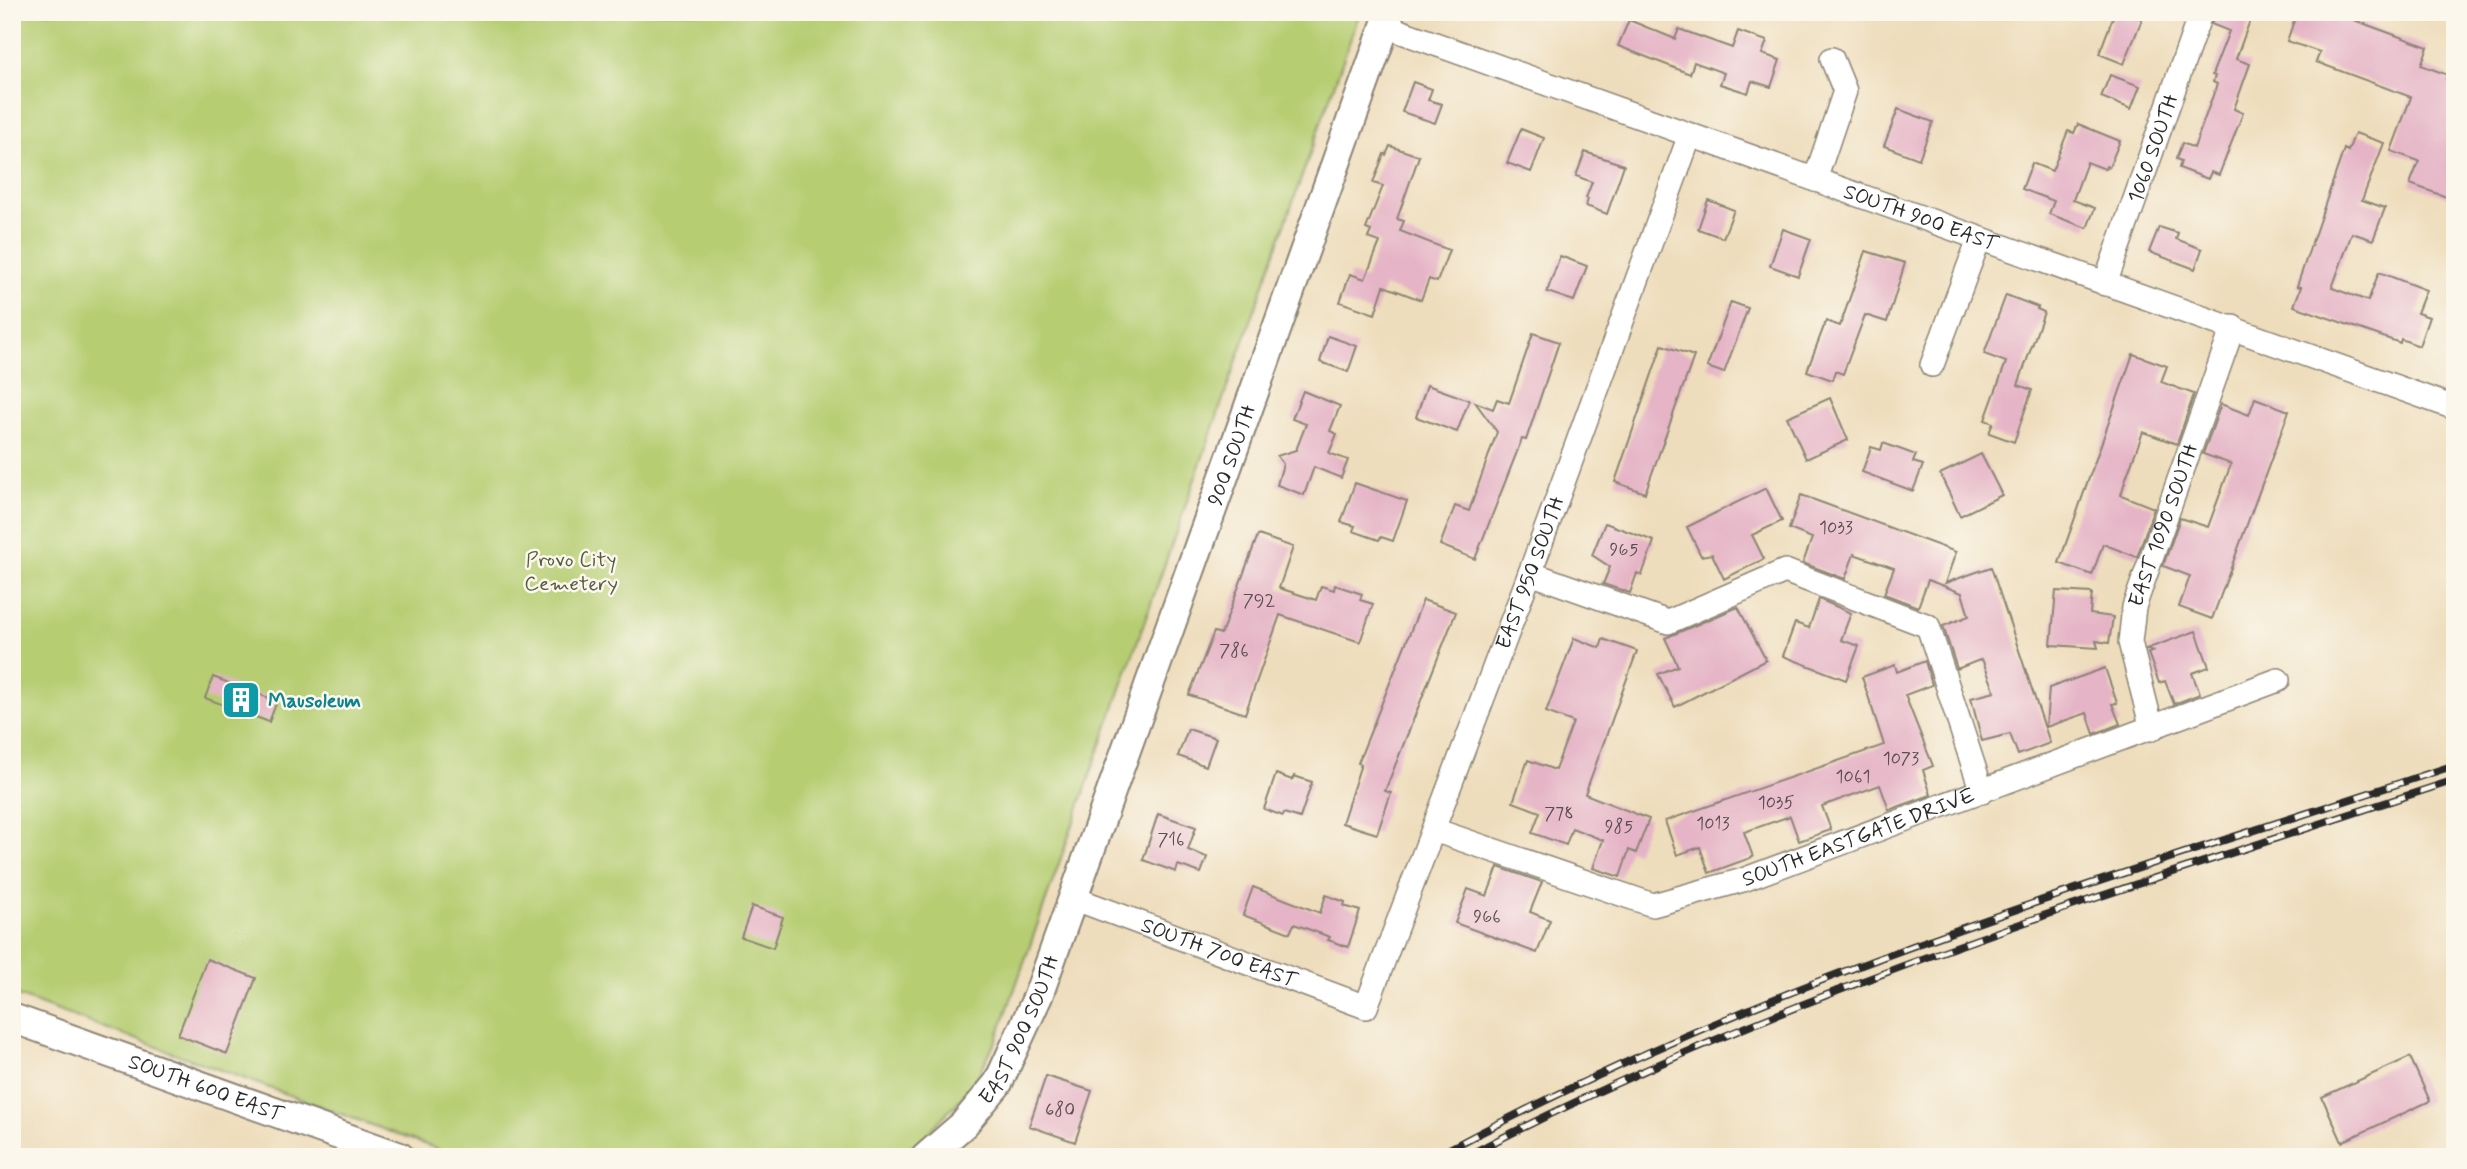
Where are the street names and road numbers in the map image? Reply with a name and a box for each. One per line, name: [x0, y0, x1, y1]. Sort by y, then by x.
street label: 1060 SOUTH: [2122, 90, 2186, 207]
street label: SOUTH 900 EAST: [1839, 178, 2002, 259]
street label: 900 SOUTH: [1202, 401, 1264, 510]
street label: EAST 1090 SOUTH: [2122, 440, 2206, 611]
street label: EAST 950 SOUTH: [1489, 492, 1572, 653]
street label: SOUTH EASTGATE DRIVE: [1738, 782, 1979, 894]
street label: SOUTH 700 EAST: [1137, 912, 1302, 995]
street label: EAST 900 SOUTH: [973, 951, 1067, 1111]
street label: SOUTH 600 EAST: [124, 1048, 288, 1129]

